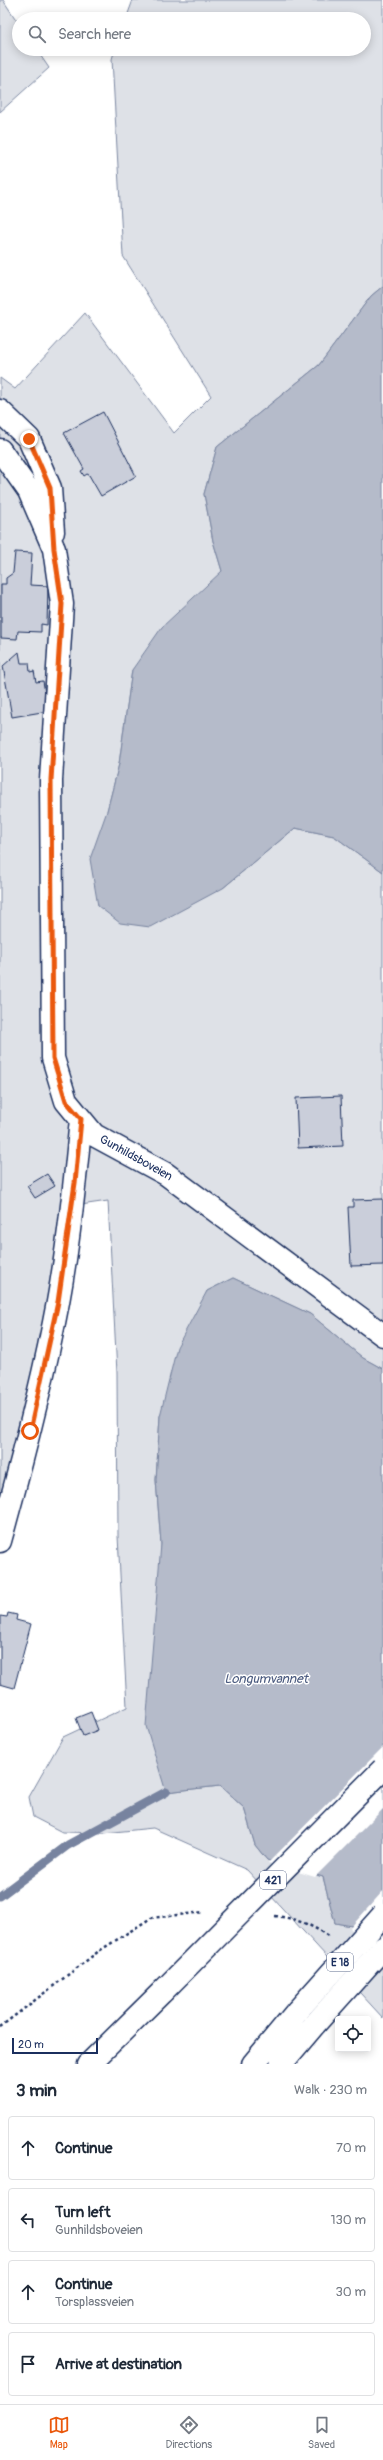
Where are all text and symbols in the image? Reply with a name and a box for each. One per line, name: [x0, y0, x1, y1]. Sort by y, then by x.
search box: [12, 12, 371, 56]
icon: search: [26, 23, 48, 45]
text: Search here: [58, 25, 131, 44]
route end: [20, 430, 38, 448]
street label: Gunhildsboveien: [97, 1132, 175, 1184]
route start: [21, 1422, 39, 1440]
water label: Longumvannet: [224, 1671, 310, 1687]
road number: 421: [260, 1871, 286, 1889]
road number: E 18: [327, 1953, 353, 1971]
map controls: [335, 2016, 371, 2052]
button: locate: [335, 2016, 371, 2052]
scale bar: [12, 2036, 98, 2055]
text: 20 m: [18, 2038, 44, 2051]
text: 3 min: [16, 2080, 57, 2101]
text: Walk · 230 m: [294, 2082, 367, 2098]
icon: ahead: [17, 2137, 39, 2159]
text: Continue: [55, 2139, 113, 2158]
text: 70 m: [336, 2140, 366, 2156]
text: Turn left: [55, 2203, 111, 2222]
icon: left: [17, 2209, 39, 2231]
text: 130 m: [330, 2212, 366, 2228]
text: Gunhildsboveien: [55, 2222, 143, 2238]
text: Continue: [55, 2275, 113, 2294]
icon: ahead: [17, 2281, 39, 2303]
text: 30 m: [336, 2284, 366, 2300]
text: Torsplassveien: [55, 2294, 134, 2310]
icon: arrive: [17, 2353, 39, 2375]
text: Arrive at destination: [55, 2355, 182, 2374]
tab: Map: [48, 2414, 70, 2451]
tab: Directions: [166, 2414, 212, 2451]
tab: Saved: [308, 2414, 335, 2451]

